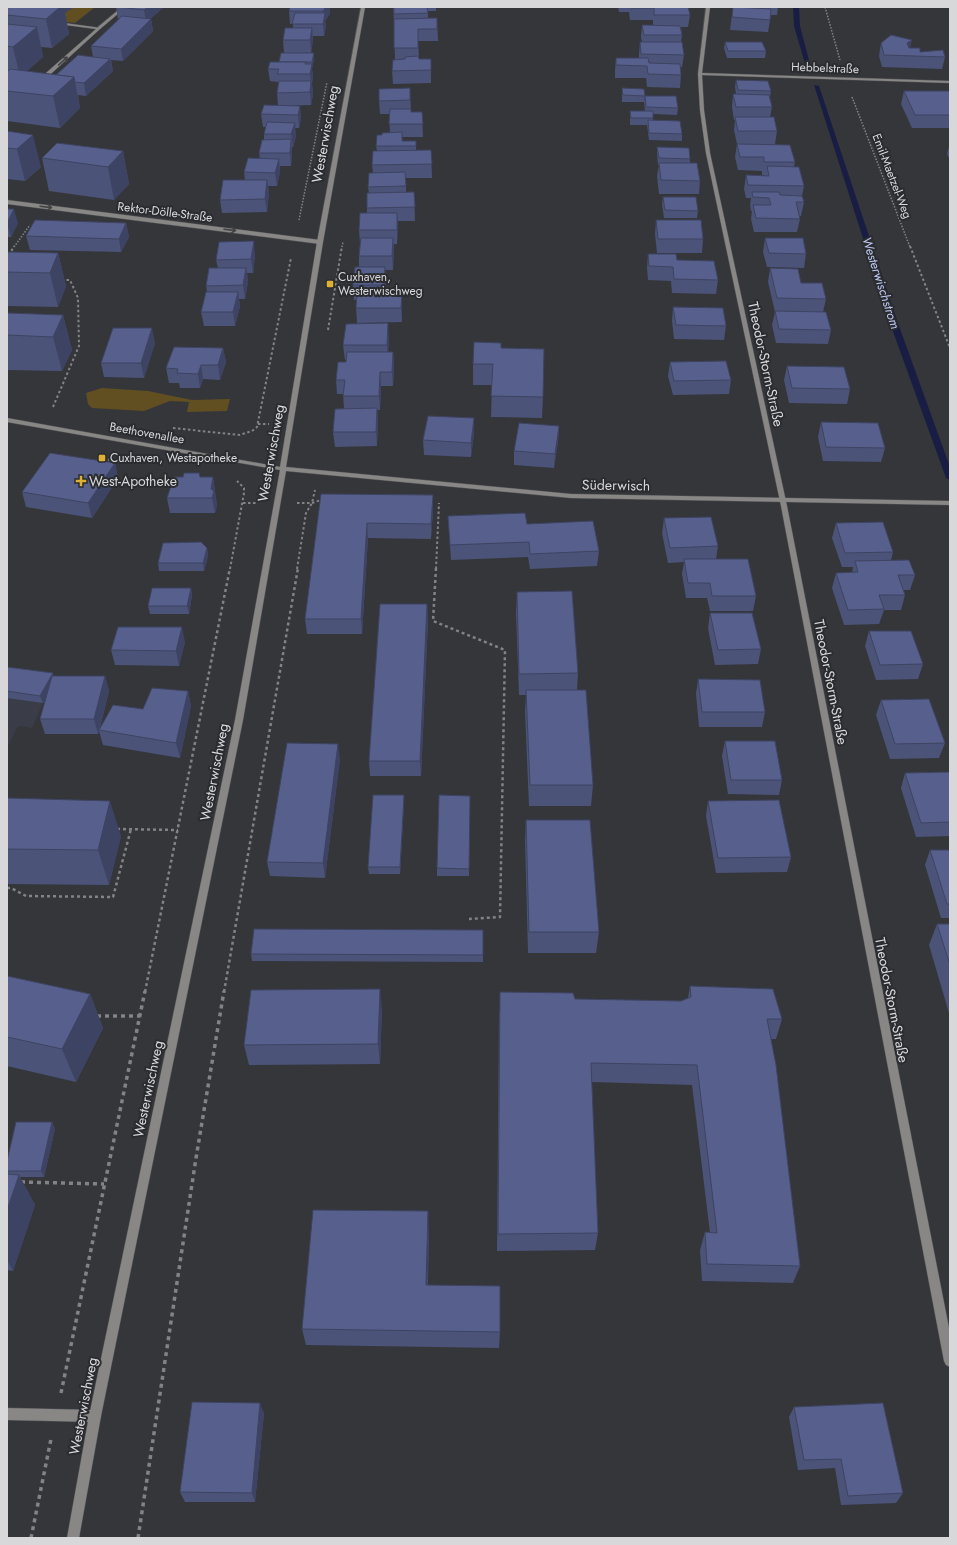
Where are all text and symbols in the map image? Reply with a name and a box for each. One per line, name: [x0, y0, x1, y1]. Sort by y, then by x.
one-way arrow: [58, 56, 68, 65]
street label: Hebbelstraße: [791, 58, 859, 78]
street label: Westerwischweg: [307, 84, 343, 184]
street label: Emil-Maetzel-Weg: [868, 131, 916, 221]
street label: Rektor-Dölle-Straße: [117, 197, 213, 227]
one-way arrow: [39, 204, 52, 211]
one-way arrow: [223, 227, 236, 234]
water label: Westerwischstrom: [857, 234, 905, 332]
place label: Cuxhaven, Westerwischweg: [338, 268, 423, 300]
marker: Cuxhaven, Westerwischweg: [325, 279, 335, 289]
street label: Theodor-Storm-Straße: [743, 300, 789, 428]
street label: Westerwischweg: [253, 403, 289, 503]
street label: Beethovenallee: [108, 418, 186, 448]
place label: Cuxhaven, Westapotheke: [110, 449, 237, 467]
marker: Cuxhaven, Westapotheke: [97, 453, 107, 463]
place label: West-Apotheke: [89, 471, 177, 491]
street label: Süderwisch: [582, 474, 650, 496]
marker: West-Apotheke: [76, 476, 86, 486]
street label: Theodor-Storm-Straße: [809, 618, 853, 746]
street label: Westerwischweg: [195, 722, 233, 822]
street label: Theodor-Storm-Straße: [870, 936, 914, 1064]
street label: Westerwischweg: [128, 1039, 168, 1139]
street label: Westerwischweg: [64, 1356, 102, 1456]

